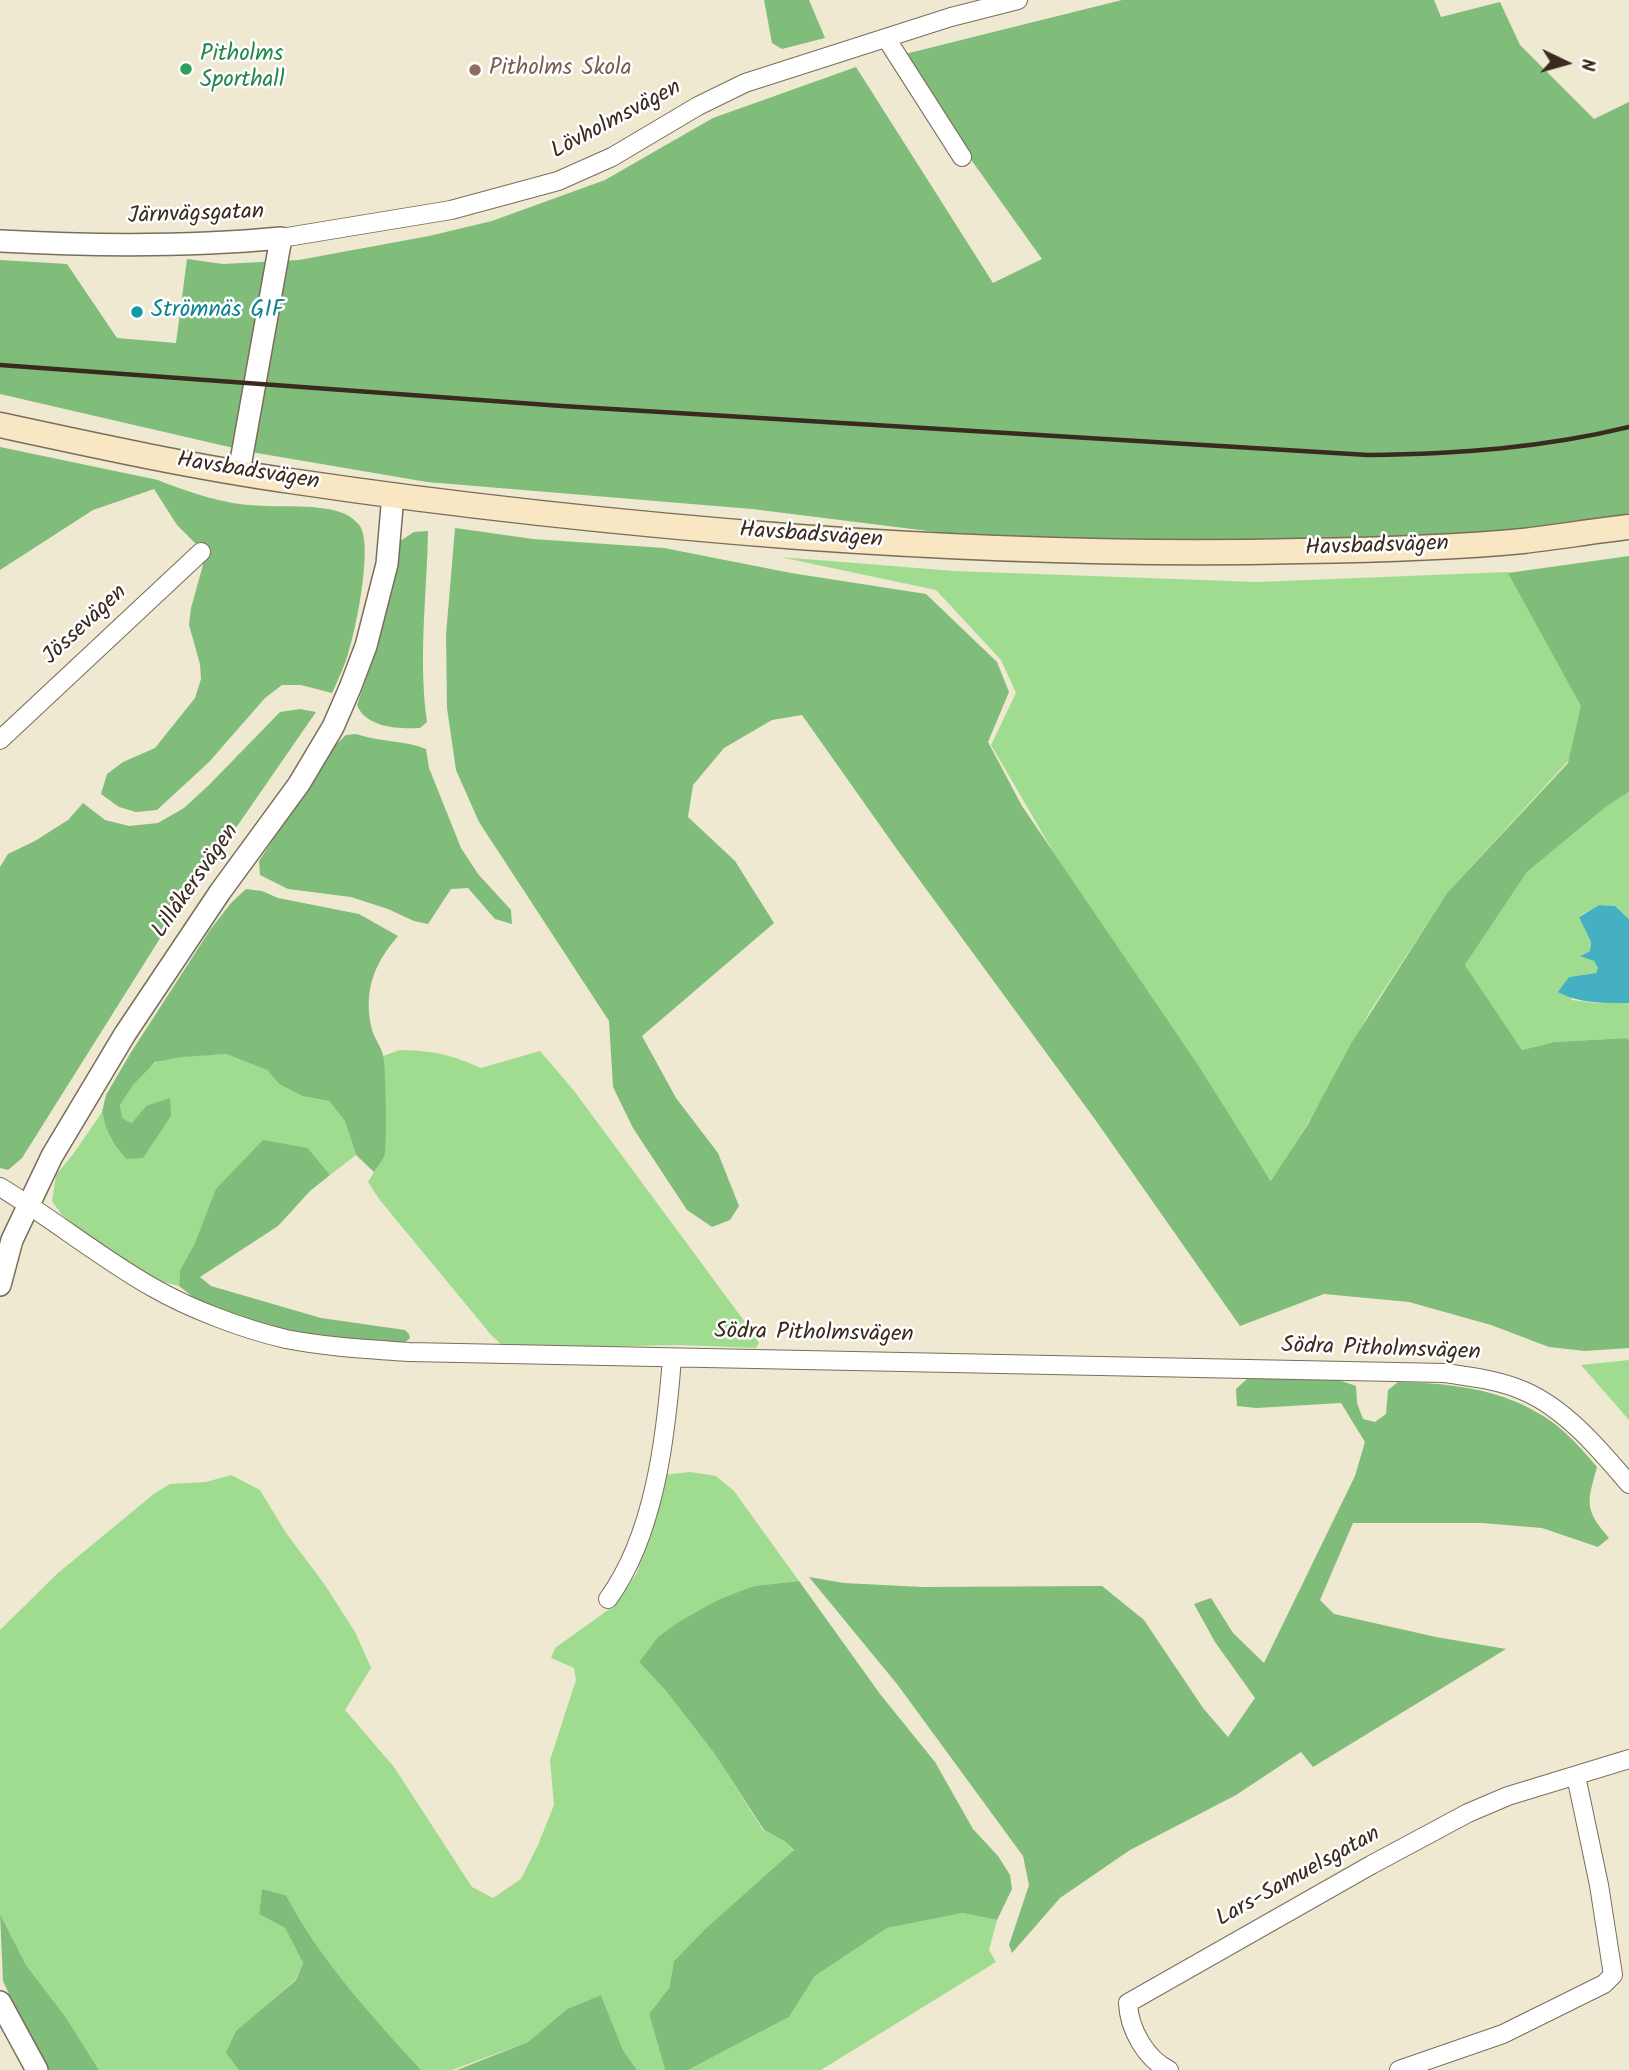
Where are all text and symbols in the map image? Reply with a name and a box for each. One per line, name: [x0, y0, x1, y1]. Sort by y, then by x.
north arrow: [1531, 28, 1601, 98]
place label: Pitholms Sporthall: [200, 42, 285, 96]
place label: Pitholms Skola: [489, 56, 631, 84]
text: N: [1571, 58, 1602, 72]
marker: Pitholms Sporthall: [178, 61, 194, 77]
marker: Pitholms Skola: [467, 62, 483, 78]
street label: Lövholmsvägen: [547, 75, 687, 167]
street label: Järnvägsgatan: [127, 200, 265, 232]
place label: Strömnäs GIF: [151, 298, 284, 326]
marker: Strömnäs GIF: [129, 304, 145, 320]
street label: Havsbadsvägen: [175, 448, 321, 498]
street label: Havsbadsvägen: [738, 518, 884, 556]
street label: Havsbadsvägen: [1305, 532, 1449, 564]
street label: Jössevägen: [38, 580, 134, 672]
street label: Lillåkersvägen: [148, 820, 246, 944]
street label: Södra Pitholmsvägen: [714, 1319, 914, 1351]
street label: Södra Pitholmsvägen: [1281, 1334, 1481, 1368]
street label: Lars-Samuelsgatan: [1212, 1822, 1386, 1934]

